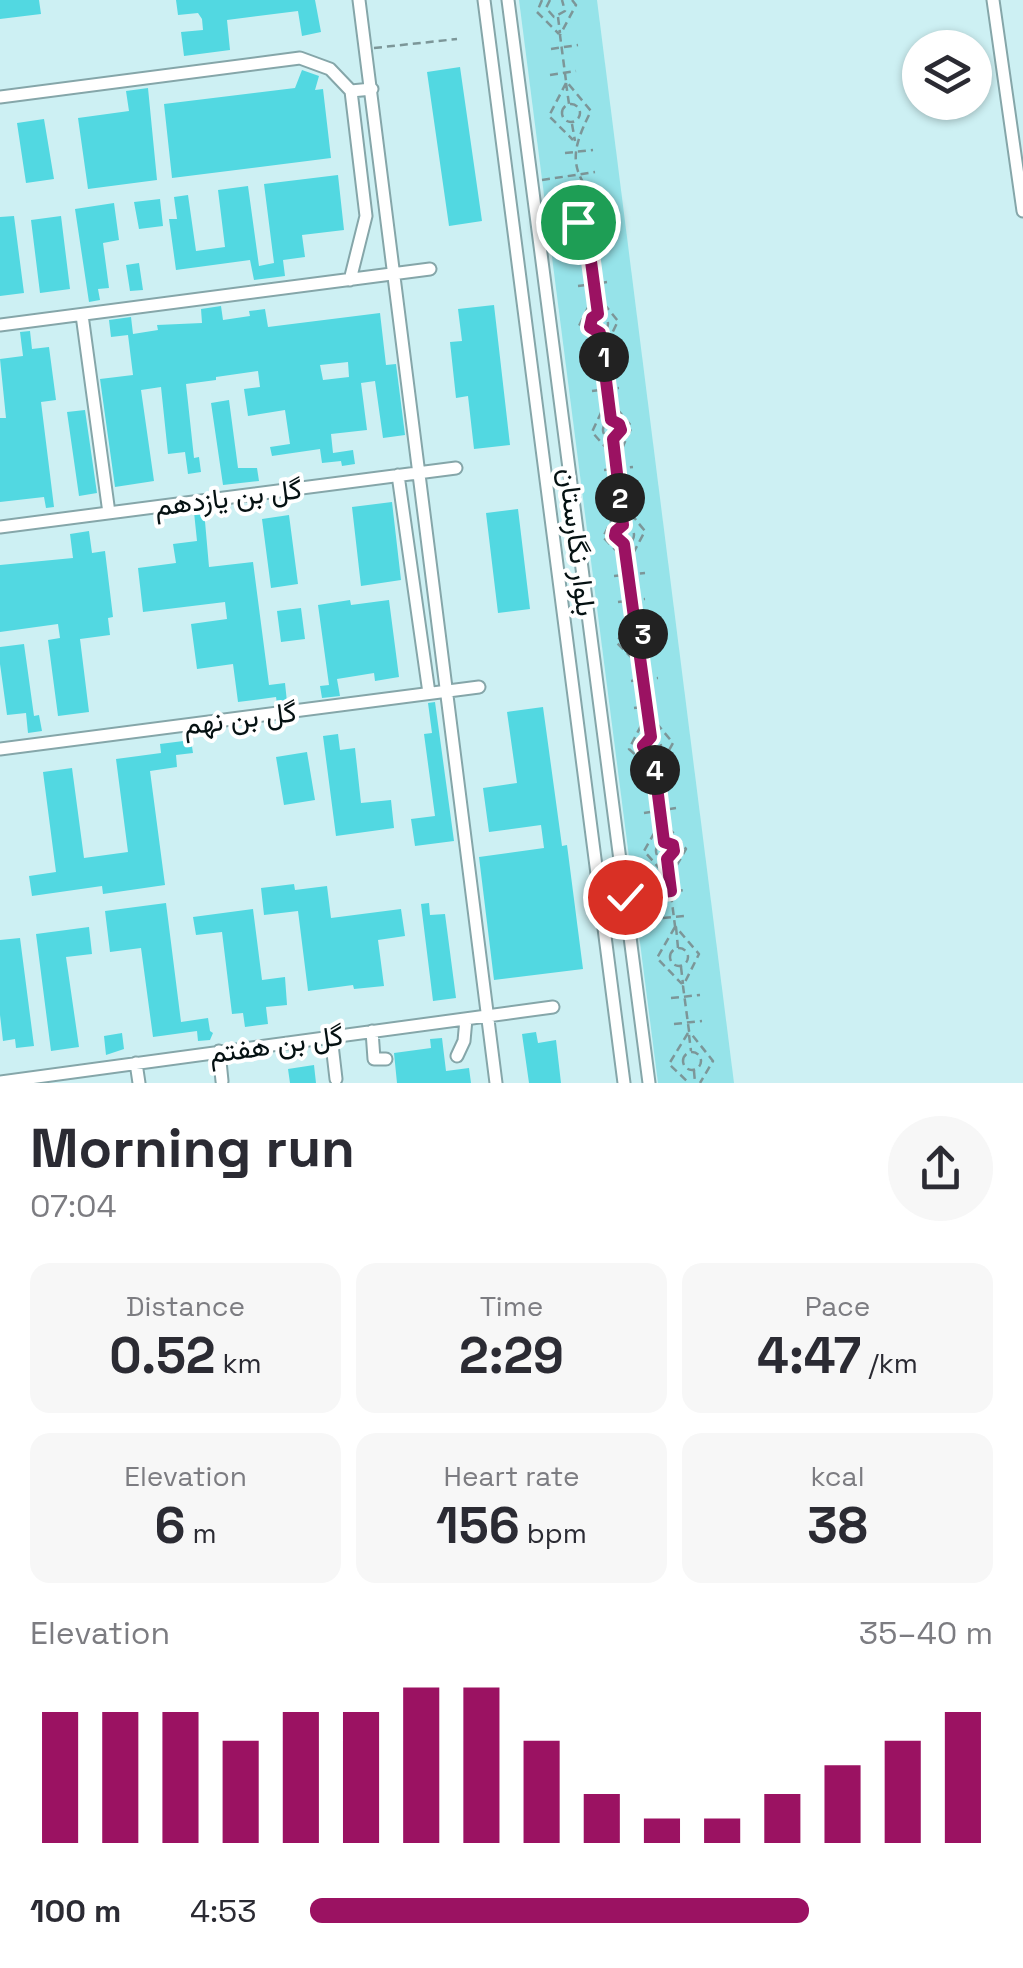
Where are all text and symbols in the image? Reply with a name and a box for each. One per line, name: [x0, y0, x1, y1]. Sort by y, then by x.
map controls: [902, 30, 992, 120]
button: layers: [902, 30, 992, 120]
pin: [536, 180, 621, 265]
icon: arrive: [551, 195, 606, 250]
pin: 1: [579, 332, 629, 382]
text: 1: [598, 339, 610, 375]
street label: بلوار نگارستان: [551, 466, 605, 618]
street label: گل بن یازدهم: [152, 470, 304, 525]
pin: 2: [595, 473, 645, 523]
text: 2: [612, 480, 628, 516]
pin: 3: [618, 609, 668, 659]
text: 3: [634, 616, 652, 652]
street label: گل بن نهم: [181, 693, 299, 744]
pin: 4: [630, 745, 680, 795]
text: 4: [646, 752, 664, 788]
pin: [583, 855, 668, 940]
icon: check: [598, 870, 653, 925]
street label: گل بن هفتم: [207, 1017, 346, 1072]
text: Morning run: [30, 1113, 355, 1183]
button: share: [888, 1116, 993, 1221]
text: 07:04: [30, 1186, 117, 1226]
text: Distance: [126, 1288, 245, 1324]
text: Time: [480, 1288, 543, 1324]
text: Pace: [805, 1288, 870, 1324]
text: 0.52: [109, 1324, 215, 1388]
text: 2:29: [459, 1324, 564, 1388]
text: 4:47: [757, 1324, 861, 1388]
text: km: [215, 1345, 262, 1381]
text: /km: [861, 1345, 918, 1381]
text: Elevation: [124, 1458, 247, 1494]
text: Heart rate: [444, 1458, 579, 1494]
text: kcal: [810, 1458, 865, 1494]
text: 6: [154, 1494, 185, 1558]
text: 156: [436, 1494, 520, 1558]
text: 38: [807, 1494, 868, 1558]
text: m: [185, 1515, 217, 1551]
text: bpm: [520, 1515, 587, 1551]
text: Elevation: [30, 1613, 170, 1653]
text: 35–40 m: [859, 1613, 993, 1653]
text: 100 m: [30, 1891, 121, 1931]
text: 4:53: [190, 1891, 257, 1931]

